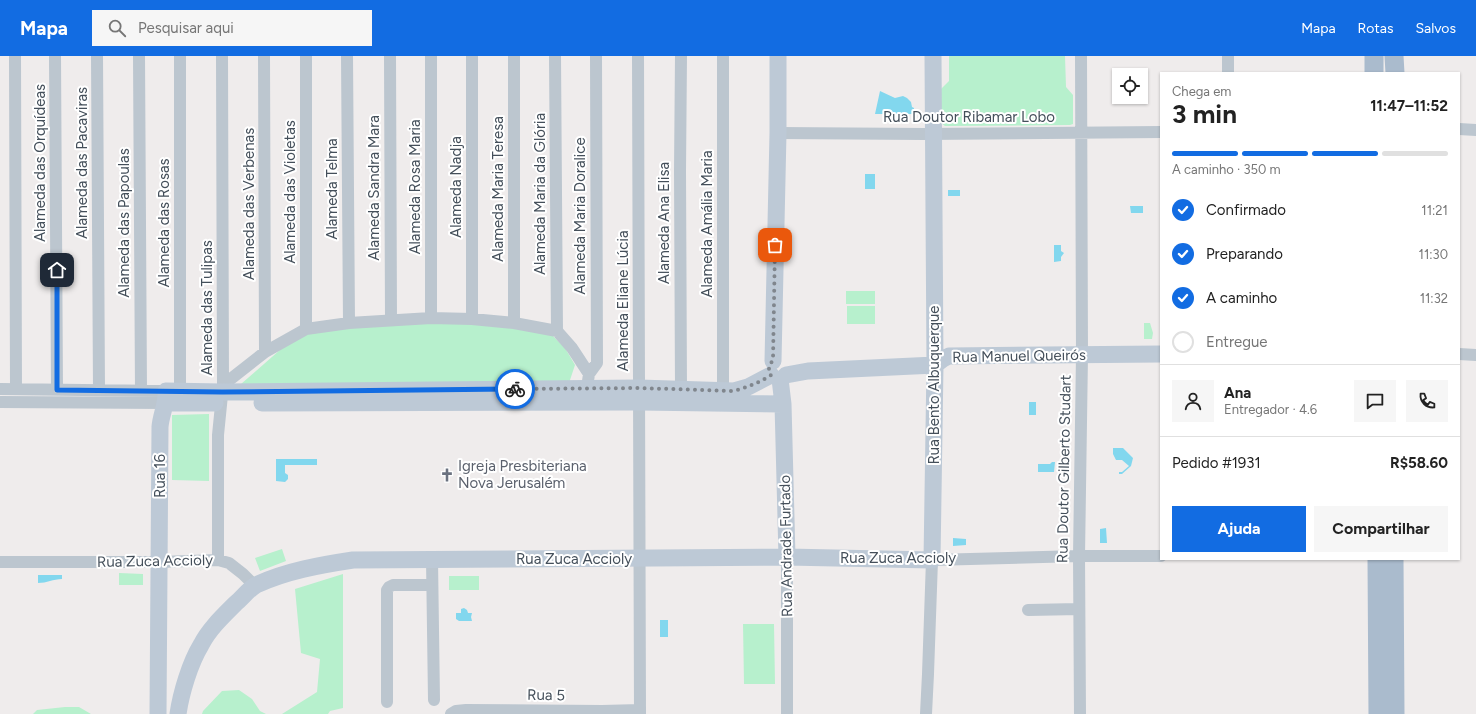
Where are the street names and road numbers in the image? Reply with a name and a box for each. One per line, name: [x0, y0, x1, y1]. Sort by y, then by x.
street label: Alameda das Orquídeas: [31, 84, 49, 242]
street label: Alameda das Pacaviras: [73, 87, 91, 239]
street label: Rua Doutor Ribamar Lobo: [883, 108, 1055, 126]
street label: Alameda Maria da Glória: [531, 113, 549, 275]
street label: Alameda Sandra Mara: [365, 115, 383, 261]
street label: Alameda Maria Teresa: [489, 116, 507, 262]
street label: Alameda Rosa Maria: [406, 119, 424, 255]
street label: Alameda das Violetas: [281, 120, 299, 264]
street label: Alameda das Verbenas: [240, 128, 258, 280]
street label: Alameda Nadja: [447, 136, 465, 238]
street label: Alameda Maria Doralice: [571, 137, 589, 295]
street label: Alameda Telma: [323, 138, 341, 240]
street label: Alameda das Papoulas: [115, 148, 133, 298]
street label: Alameda Amália Maria: [698, 150, 716, 298]
street label: Alameda das Rosas: [155, 158, 173, 288]
street label: Alameda Ana Elisa: [655, 162, 673, 284]
street label: Alameda Eliane Lúcia: [614, 230, 632, 372]
street label: Alameda das Tulipas: [198, 240, 216, 376]
street label: Rua Bento Albuquerque: [925, 305, 943, 465]
street label: Rua Manuel Queirós: [952, 346, 1086, 366]
street label: Rua Doutor Gilberto Studart: [1053, 374, 1075, 563]
street label: Rua 16: [151, 454, 169, 498]
street label: Rua Andrade Furtado: [776, 475, 796, 617]
street label: Rua Zuca Accioly: [840, 549, 956, 567]
street label: Rua Zuca Accioly: [516, 550, 632, 568]
street label: Rua Zuca Accioly: [97, 551, 213, 571]
street label: Rua 5: [527, 686, 565, 704]

